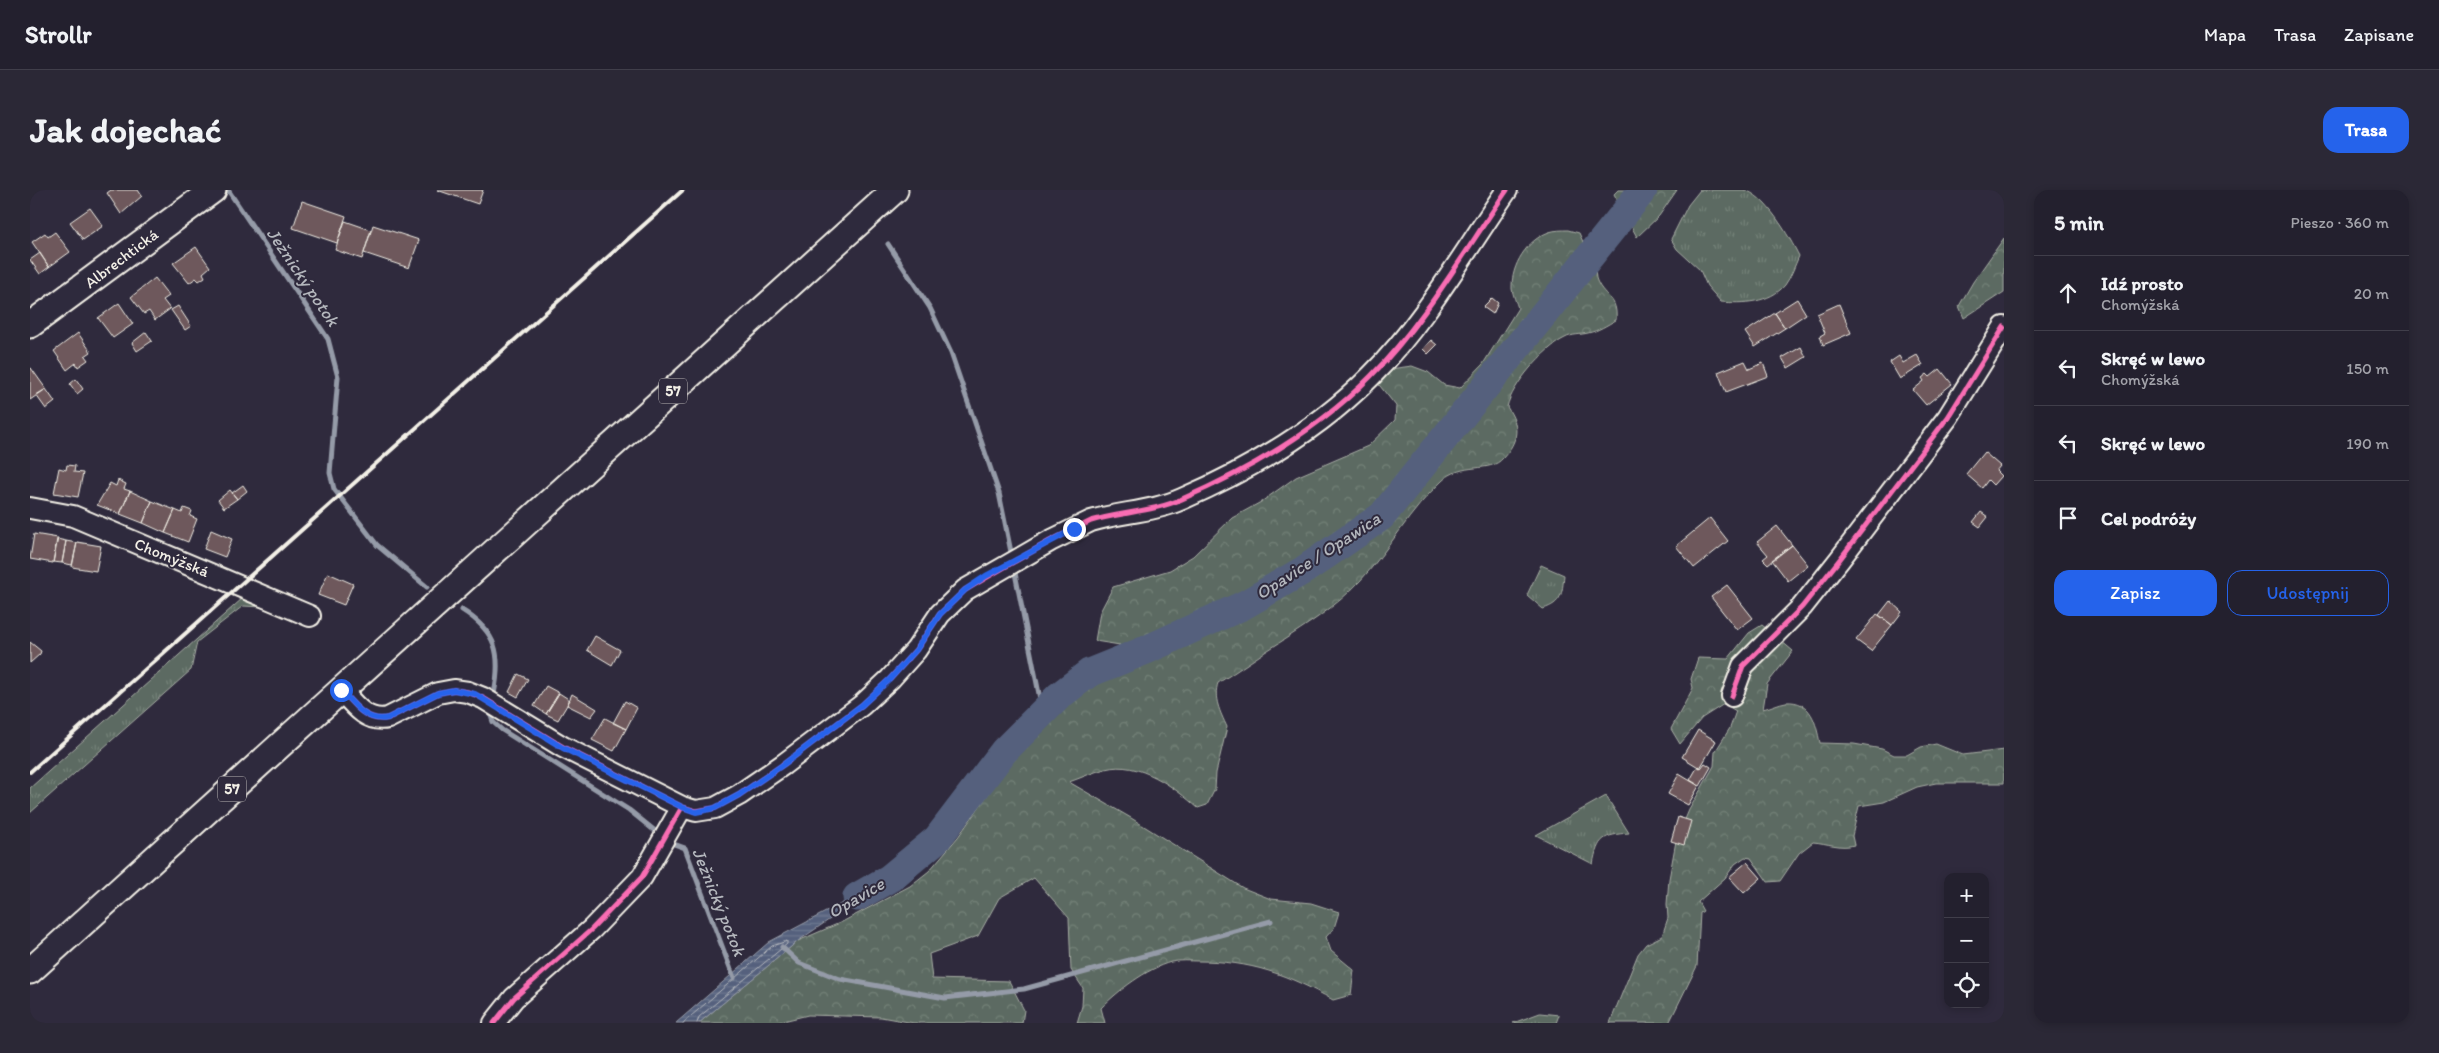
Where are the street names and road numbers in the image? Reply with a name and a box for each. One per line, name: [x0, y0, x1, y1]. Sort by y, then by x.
street label: Albrechtická: [81, 224, 162, 292]
road number: 57: [659, 378, 687, 404]
street label: Chomýžská: [132, 534, 212, 581]
road number: 57: [218, 776, 246, 802]

